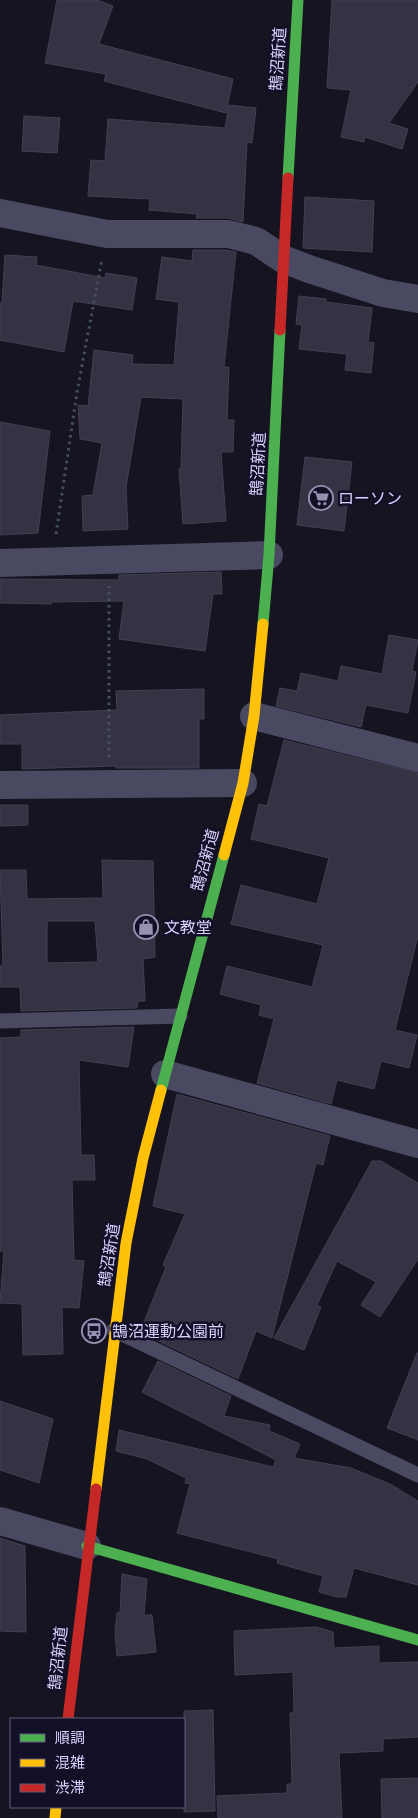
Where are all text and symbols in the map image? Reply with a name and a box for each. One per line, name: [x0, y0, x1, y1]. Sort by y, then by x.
street label: 鵠沼新道: [266, 26, 290, 92]
street label: 鵠沼新道: [247, 432, 269, 496]
supermarket icon: ローソン: [308, 485, 334, 511]
place label: ローソン: [338, 489, 402, 508]
street label: 鵠沼新道: [188, 827, 222, 893]
shop icon: 文教堂: [133, 914, 159, 940]
place label: 文教堂: [164, 918, 212, 937]
street label: 鵠沼新道: [95, 1222, 123, 1288]
bus stop icon: 鵠沼運動公園前: [81, 1318, 107, 1344]
place label: 鵠沼運動公園前: [112, 1322, 224, 1341]
street label: 鵠沼新道: [45, 1625, 71, 1691]
legend: [10, 1718, 185, 1808]
text: 順調: [55, 1729, 85, 1747]
text: 混雑: [55, 1754, 85, 1772]
text: 渋滞: [55, 1779, 85, 1797]

